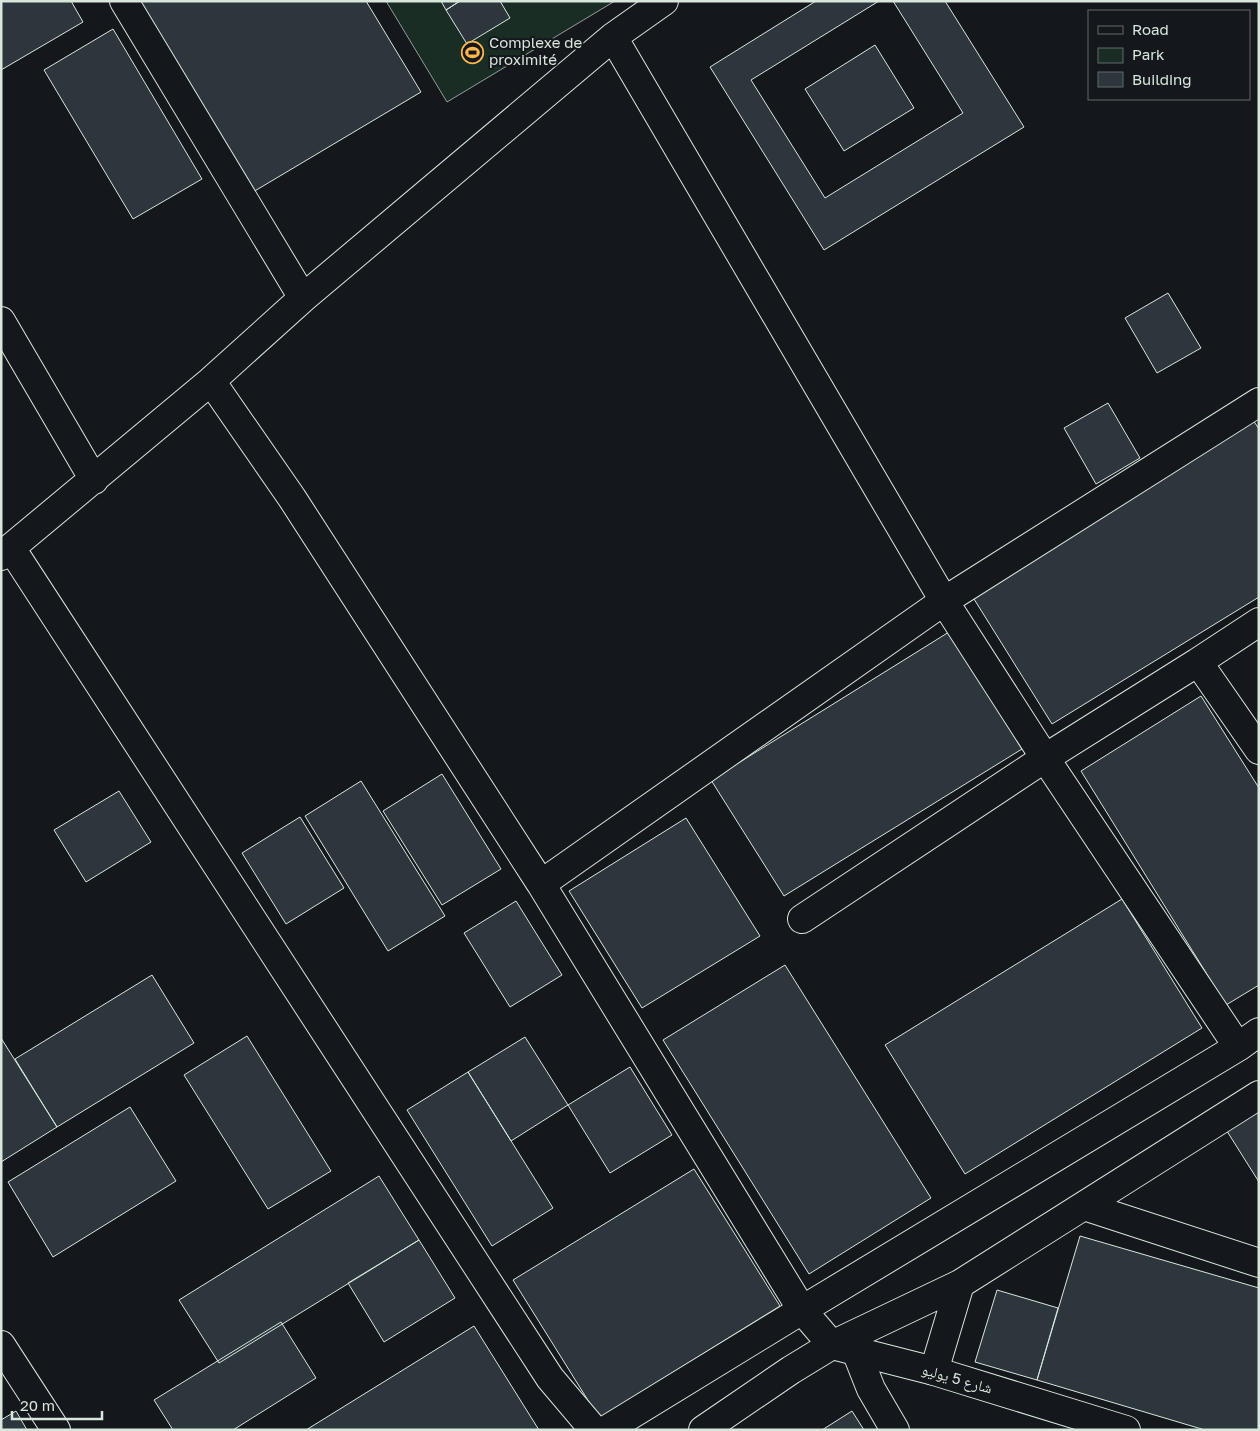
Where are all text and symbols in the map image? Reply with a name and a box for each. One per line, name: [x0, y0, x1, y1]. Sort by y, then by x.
legend: [1088, 10, 1250, 100]
text: Road: [1132, 20, 1169, 38]
place label: Complexe de proximité: [489, 33, 582, 68]
sports icon: Complexe de proximité: [461, 40, 485, 64]
text: Park: [1132, 45, 1165, 63]
text: Building: [1132, 70, 1192, 88]
street label: شارع 5 يوليو: [919, 1359, 995, 1399]
scale bar: [12, 1388, 102, 1420]
text: 20 m: [20, 1396, 55, 1414]

